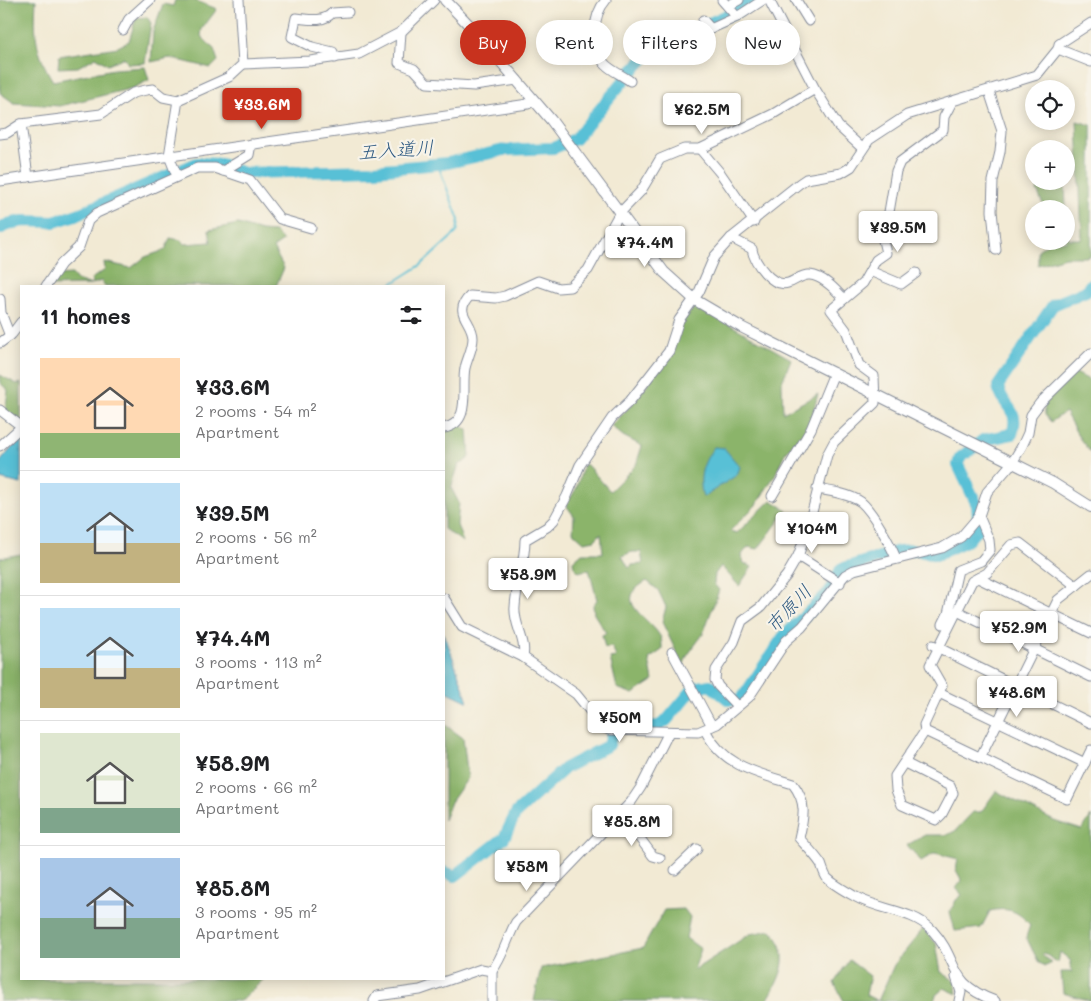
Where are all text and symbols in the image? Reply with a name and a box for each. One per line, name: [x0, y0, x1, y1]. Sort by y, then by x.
chip: Buy: [460, 20, 526, 65]
chip: Rent: [536, 20, 613, 65]
chip: Filters: [623, 20, 716, 65]
chip: New: [726, 20, 800, 65]
map controls: [1025, 80, 1075, 250]
button: locate: [1025, 80, 1075, 130]
pin: ¥33.6M: [221, 88, 303, 130]
pin: ¥62.5M: [661, 92, 743, 135]
text: ¥33.6M: [233, 93, 291, 114]
text: ¥62.5M: [674, 98, 730, 119]
water label: 五入道川: [357, 134, 435, 164]
button: +: [1025, 140, 1075, 190]
button: −: [1025, 200, 1075, 250]
pin: ¥39.5M: [857, 210, 939, 253]
text: ¥39.5M: [870, 216, 926, 237]
pin: ¥74.4M: [604, 226, 686, 268]
text: ¥74.4M: [616, 231, 674, 252]
icon: filters: [397, 301, 425, 329]
text: 11 homes: [40, 302, 131, 329]
text: ¥33.6M: [195, 373, 270, 400]
icon: home: [80, 378, 140, 438]
text: 2 rooms · 54 m²: [195, 400, 316, 421]
text: Apartment: [195, 421, 280, 442]
text: ¥39.5M: [195, 499, 270, 526]
icon: home: [80, 503, 140, 563]
pin: ¥104M: [777, 512, 847, 554]
text: ¥104M: [787, 517, 837, 538]
text: 2 rooms · 56 m²: [195, 526, 317, 547]
text: Apartment: [195, 547, 280, 568]
pin: ¥58.9M: [487, 558, 569, 600]
text: ¥58.9M: [499, 563, 557, 584]
water label: 市原川: [759, 579, 817, 637]
pin: ¥52.9M: [978, 610, 1060, 653]
text: ¥52.9M: [991, 616, 1047, 637]
text: ¥74.4M: [195, 624, 271, 651]
icon: home: [80, 628, 140, 688]
text: 3 rooms · 113 m²: [195, 651, 322, 672]
text: Apartment: [195, 672, 280, 693]
pin: ¥48.6M: [976, 676, 1058, 718]
text: ¥48.6M: [988, 681, 1046, 702]
pin: ¥50M: [590, 700, 650, 743]
text: ¥50M: [598, 706, 642, 727]
text: ¥58.9M: [195, 749, 270, 776]
icon: home: [80, 753, 140, 813]
text: 2 rooms · 66 m²: [195, 776, 317, 797]
text: Apartment: [195, 797, 280, 818]
pin: ¥85.8M: [591, 804, 673, 847]
text: ¥85.8M: [603, 810, 661, 831]
pin: ¥58M: [497, 850, 557, 892]
text: ¥58M: [506, 855, 548, 876]
text: ¥85.8M: [195, 874, 271, 901]
icon: home: [80, 878, 140, 938]
text: 3 rooms · 95 m²: [195, 901, 317, 922]
text: Apartment: [195, 922, 280, 943]

